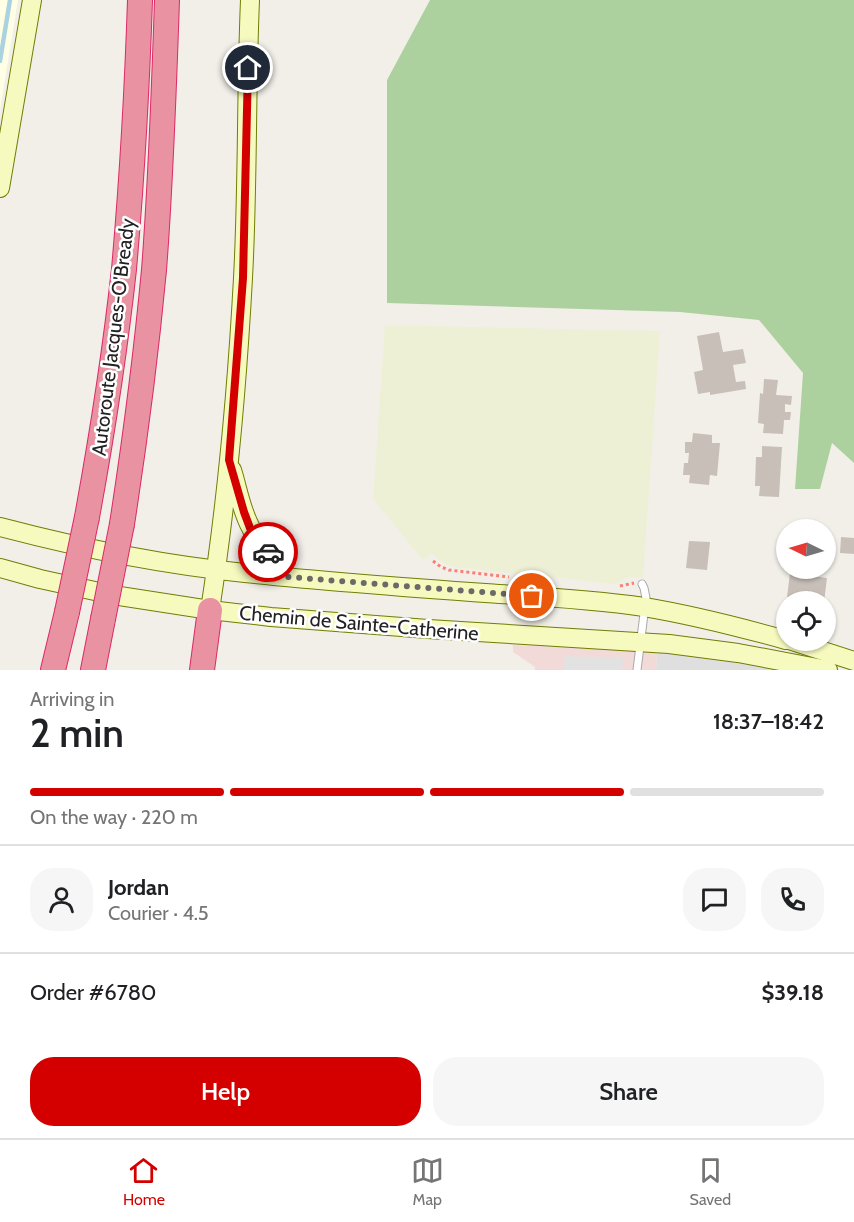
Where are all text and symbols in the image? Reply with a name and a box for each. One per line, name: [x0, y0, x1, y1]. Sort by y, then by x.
pin: [222, 42, 273, 93]
icon: home: [231, 51, 264, 84]
street label: Autoroute Jacques-O'Bready: [87, 217, 139, 457]
north arrow: [776, 519, 836, 579]
map controls: [776, 519, 836, 651]
courier: [238, 522, 298, 582]
icon: car: [252, 536, 285, 569]
pin: [506, 570, 557, 621]
icon: bag: [515, 579, 548, 612]
button: locate: [776, 591, 836, 651]
street label: Chemin de Sainte-Catherine: [238, 601, 480, 645]
text: Arriving in: [30, 687, 114, 711]
text: 18:37–18:42: [713, 708, 824, 735]
text: 2 min: [30, 709, 124, 757]
text: On the way · 220 m: [30, 805, 198, 829]
button: person: [30, 868, 93, 931]
button: chat: [683, 868, 746, 931]
button: phone: [761, 868, 824, 931]
text: Jordan: [108, 874, 169, 901]
text: Courier · 4.5: [108, 901, 209, 925]
text: Order #6780: [30, 979, 156, 1006]
text: $39.18: [761, 979, 824, 1006]
button: Help: [30, 1057, 421, 1126]
button: Share: [433, 1057, 824, 1126]
tab: Home: [123, 1154, 165, 1209]
tab: Map: [411, 1154, 444, 1209]
tab: Saved: [690, 1154, 731, 1209]

